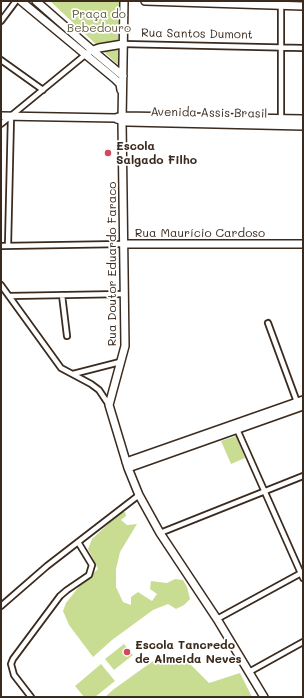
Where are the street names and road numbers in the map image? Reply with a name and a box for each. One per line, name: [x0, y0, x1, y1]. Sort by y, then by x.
street label: Rua Santos Dumont: [141, 26, 253, 42]
street label: Avenida Assis Brasil: [150, 105, 268, 121]
street label: Rua Doutor Eduardo Faraco: [105, 182, 119, 346]
street label: Rua Maurício Cardoso: [135, 226, 265, 240]

